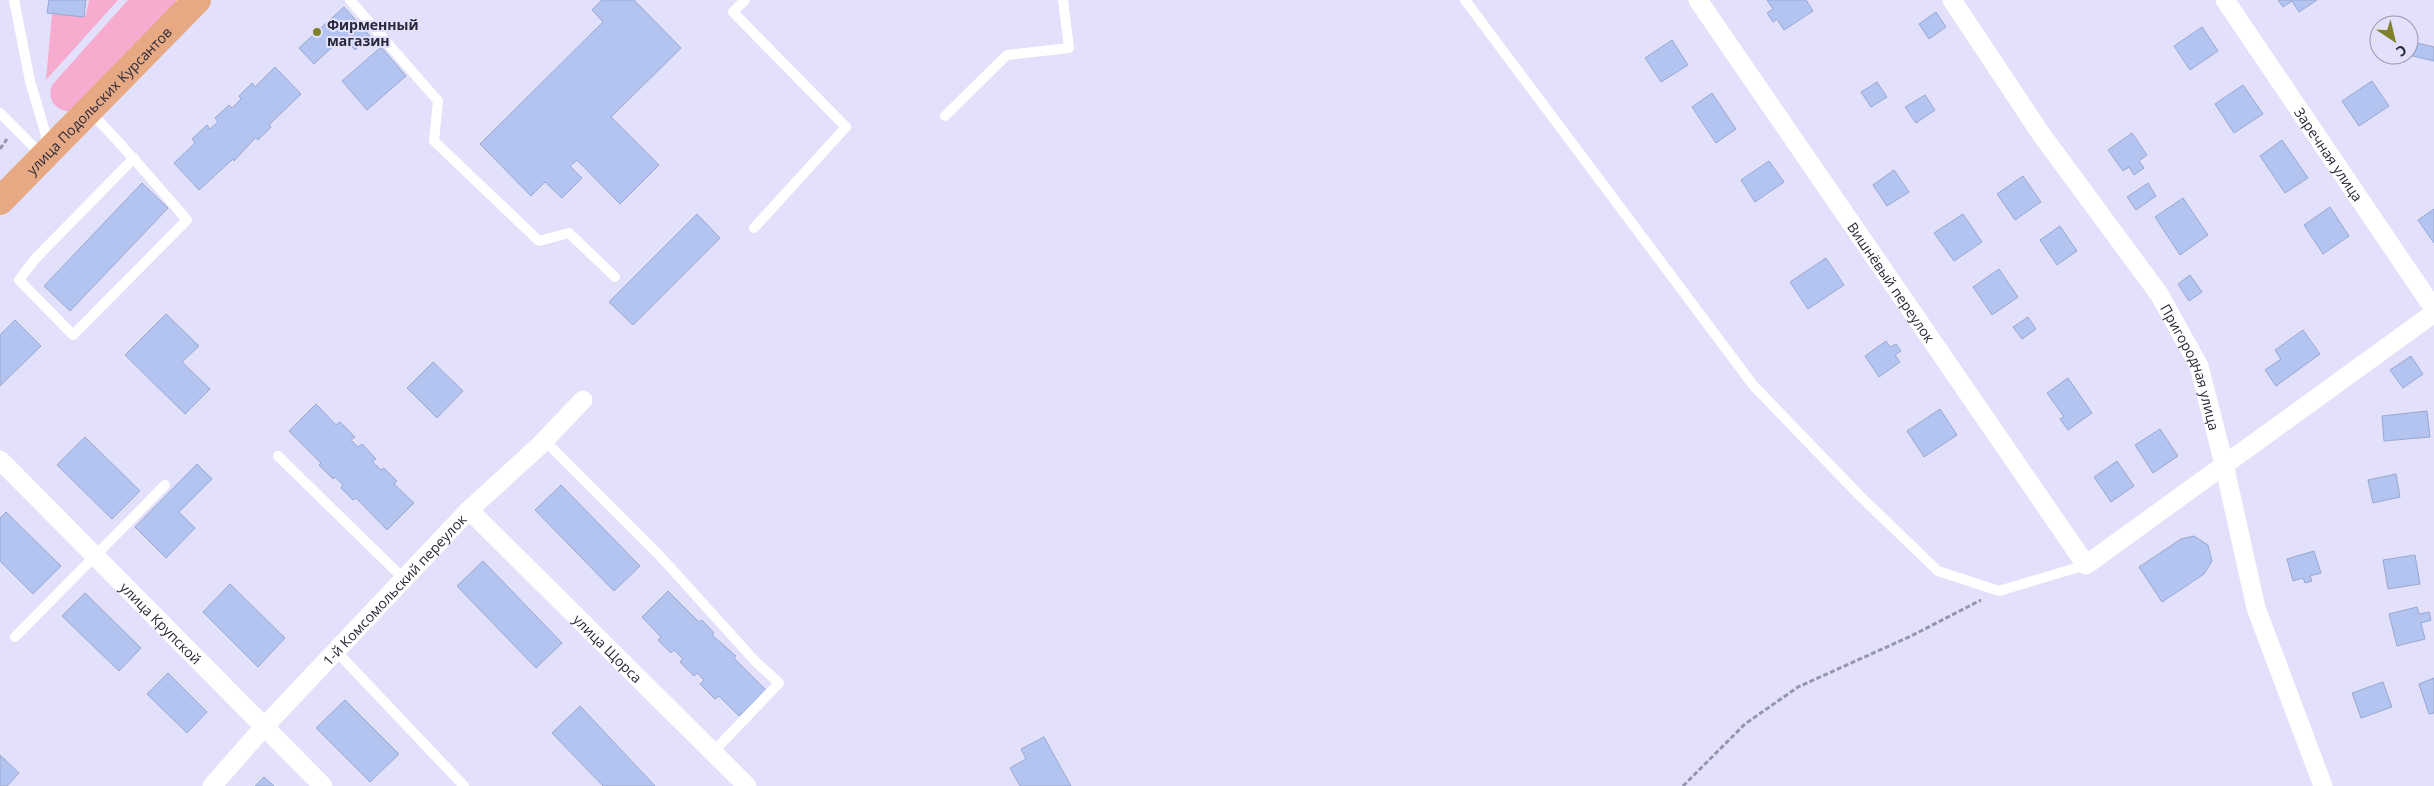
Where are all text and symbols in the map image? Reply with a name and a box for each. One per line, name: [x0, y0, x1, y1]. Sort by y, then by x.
place label: Фирменный магазин: [327, 15, 419, 50]
north arrow: [2369, 15, 2419, 65]
street label: улица Подольских Курсантов: [22, 22, 175, 178]
marker: Фирменный магазин: [311, 26, 323, 38]
text: С: [2393, 41, 2411, 61]
street label: Заречная улица: [2291, 103, 2368, 205]
street label: Вишнёвый переулок: [1844, 218, 1940, 347]
street label: Пригородная улица: [2157, 300, 2224, 432]
street label: 1-й Комсомольский переулок: [318, 509, 471, 669]
street label: улица Крупской: [116, 578, 206, 668]
street label: улица Щорса: [569, 610, 647, 687]

